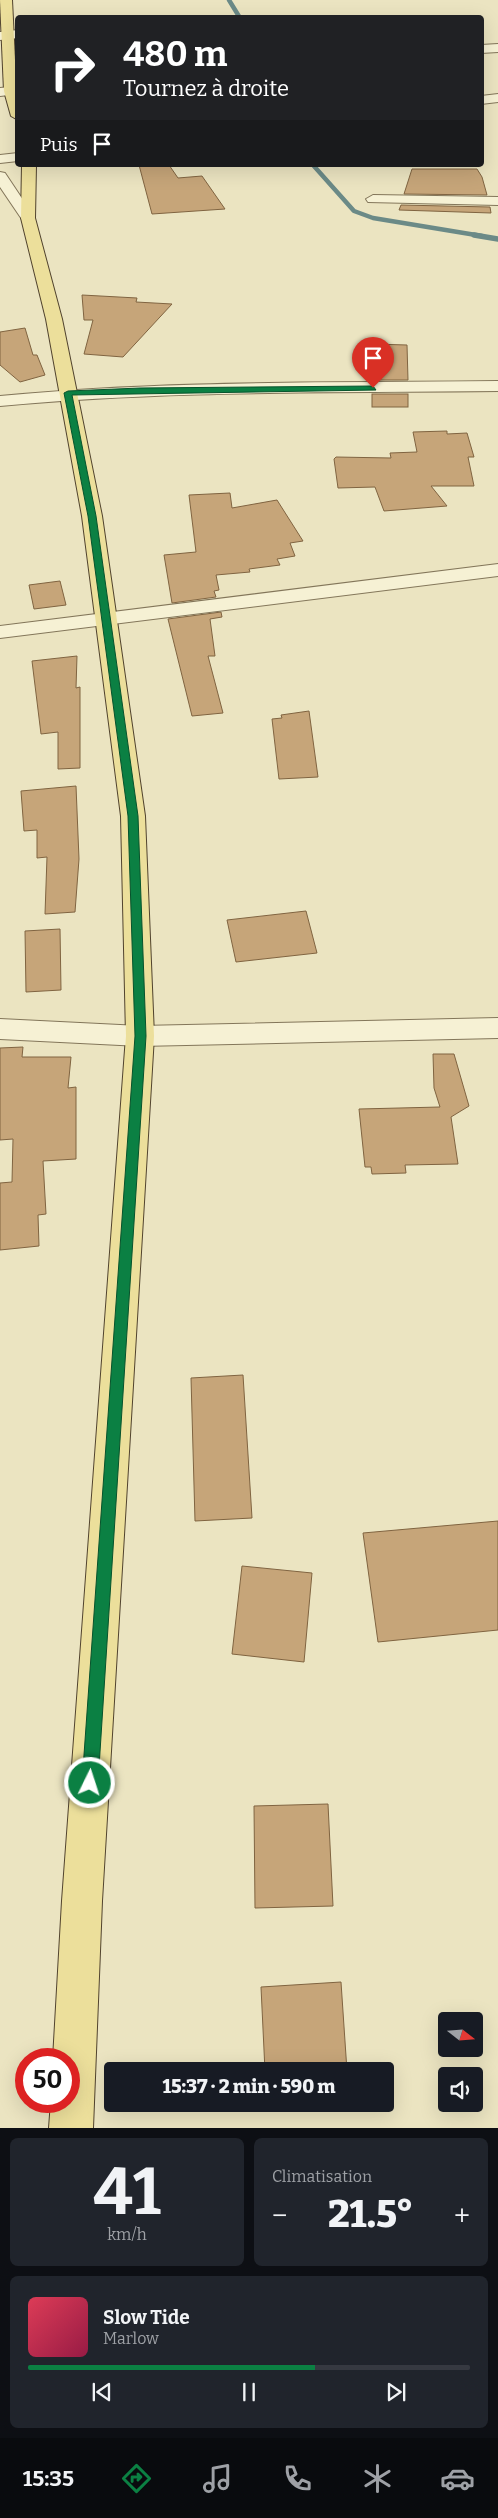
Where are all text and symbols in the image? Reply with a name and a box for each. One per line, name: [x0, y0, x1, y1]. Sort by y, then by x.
text: 480 m: [123, 33, 227, 75]
icon: right: [40, 35, 105, 100]
text: Tournez à droite: [123, 75, 289, 102]
icon: arrive: [88, 130, 116, 158]
text: Puis: [40, 133, 78, 156]
pin: [352, 337, 394, 388]
icon: arrive: [359, 344, 387, 372]
position arrow: [63, 1756, 115, 1808]
north arrow: [438, 2012, 482, 2058]
map controls: [438, 2012, 483, 2112]
speed limit sign: 50: [15, 2048, 80, 2113]
button: sound: [438, 2067, 483, 2112]
text: 15:37 · 2 min · 590 m: [163, 2075, 335, 2098]
text: 41: [93, 2153, 161, 2231]
text: Climatisation: [272, 2167, 372, 2186]
text: 21.5°: [328, 2191, 414, 2237]
text: −: [272, 2199, 287, 2232]
text: +: [454, 2199, 470, 2232]
text: km/h: [107, 2225, 147, 2244]
text: Slow Tide: [103, 2306, 190, 2329]
text: Marlow: [103, 2329, 159, 2348]
icon: previous: [88, 2378, 116, 2406]
icon: pause: [235, 2378, 263, 2406]
icon: next: [382, 2378, 410, 2406]
icon: directions: [119, 2461, 154, 2496]
icon: music: [200, 2461, 235, 2496]
icon: phone: [280, 2461, 315, 2496]
icon: climate: [360, 2461, 395, 2496]
icon: car: [440, 2461, 475, 2496]
text: 15:35: [23, 2465, 74, 2492]

